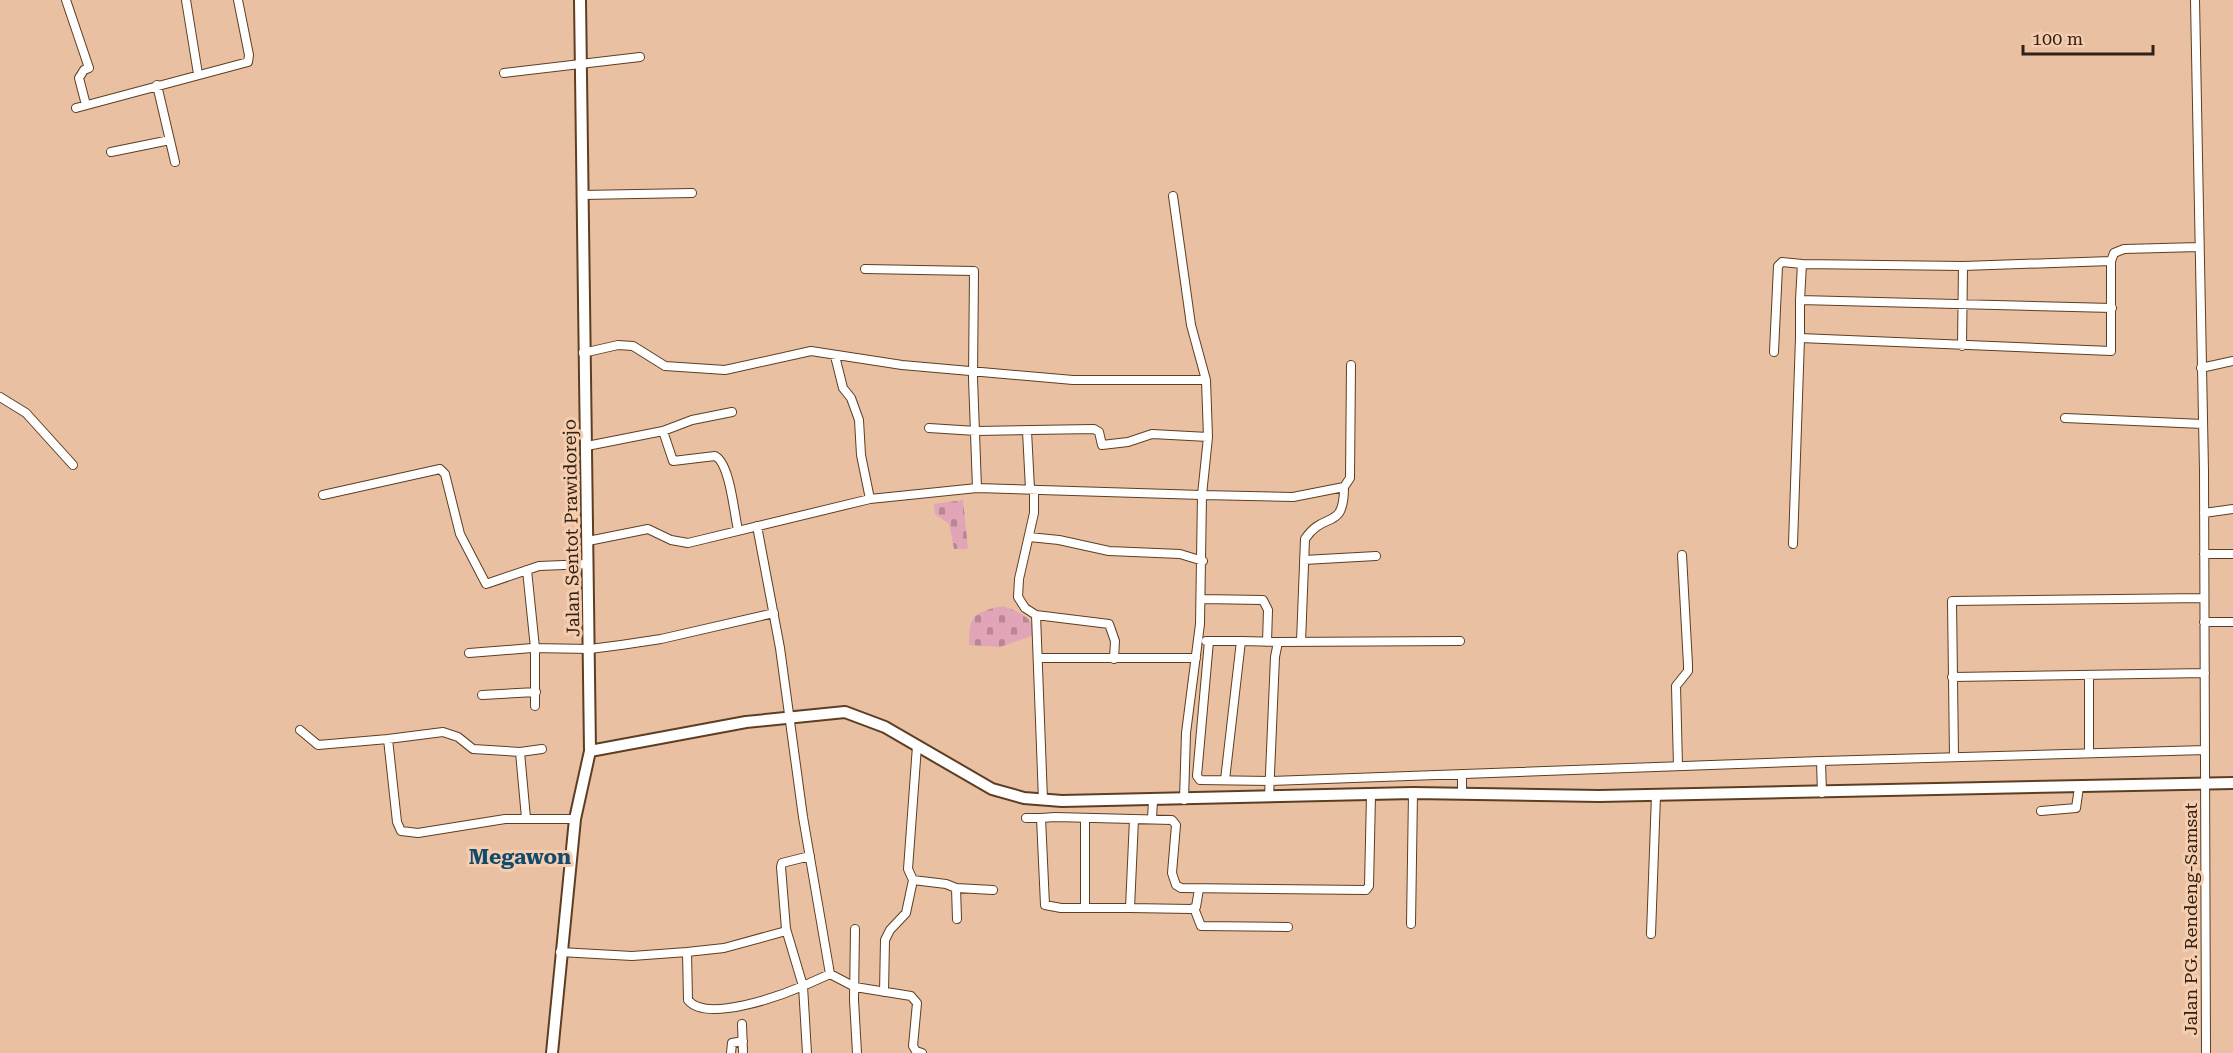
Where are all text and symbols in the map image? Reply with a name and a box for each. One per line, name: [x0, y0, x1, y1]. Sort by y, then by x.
scale bar: [2023, 18, 2154, 56]
text: 100 m: [2032, 28, 2083, 49]
street label: Jalan Sentot Prawidorejo: [559, 419, 583, 637]
street label: Jalan PG. Rendeng-Samsat: [2180, 802, 2201, 1035]
district label: Megawon: [469, 845, 571, 869]

